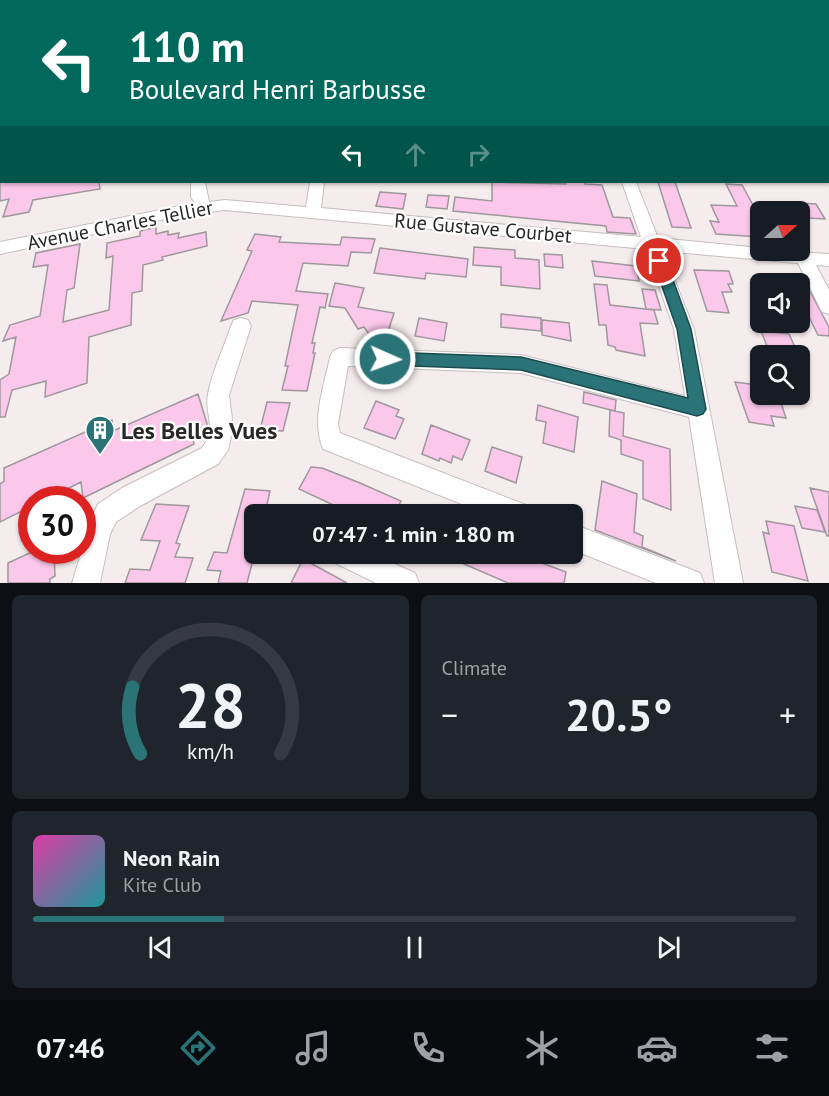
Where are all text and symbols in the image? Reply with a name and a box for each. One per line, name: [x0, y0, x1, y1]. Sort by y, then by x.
text: 110 m: [129, 19, 245, 74]
icon: left: [30, 24, 108, 102]
text: Boulevard Henri Barbusse: [129, 72, 426, 106]
icon: left: [336, 138, 369, 171]
icon: ahead: [399, 138, 432, 171]
icon: right: [462, 138, 495, 171]
street label: Avenue Charles Tellier: [25, 194, 215, 256]
north arrow: [750, 201, 810, 261]
map controls: [750, 201, 810, 405]
street label: Rue Gustave Courbet: [393, 207, 573, 249]
pin: [633, 235, 684, 286]
icon: arrive: [642, 244, 675, 277]
button: sound: [750, 273, 810, 333]
position arrow: [353, 327, 417, 391]
button: search: [750, 345, 810, 405]
building icon: Les Belles Vues: [84, 414, 116, 456]
place label: Les Belles Vues: [121, 415, 277, 446]
speed limit sign: 30: [18, 486, 96, 564]
text: 07:47 · 1 min · 180 m: [312, 520, 515, 548]
text: Climate: [442, 655, 507, 681]
text: 28: [175, 664, 246, 745]
text: 20.5°: [565, 685, 672, 743]
text: −: [442, 693, 458, 736]
text: +: [779, 693, 796, 736]
text: km/h: [187, 737, 234, 765]
text: Neon Rain: [123, 844, 220, 872]
text: Kite Club: [123, 872, 201, 898]
icon: previous: [144, 931, 177, 964]
icon: pause: [398, 931, 431, 964]
icon: next: [652, 931, 685, 964]
icon: directions: [177, 1027, 219, 1069]
icon: music: [292, 1027, 334, 1069]
icon: phone: [407, 1027, 449, 1069]
icon: climate: [521, 1027, 563, 1069]
icon: car: [636, 1027, 678, 1069]
icon: filters: [751, 1027, 793, 1069]
text: 07:46: [36, 1031, 105, 1065]

